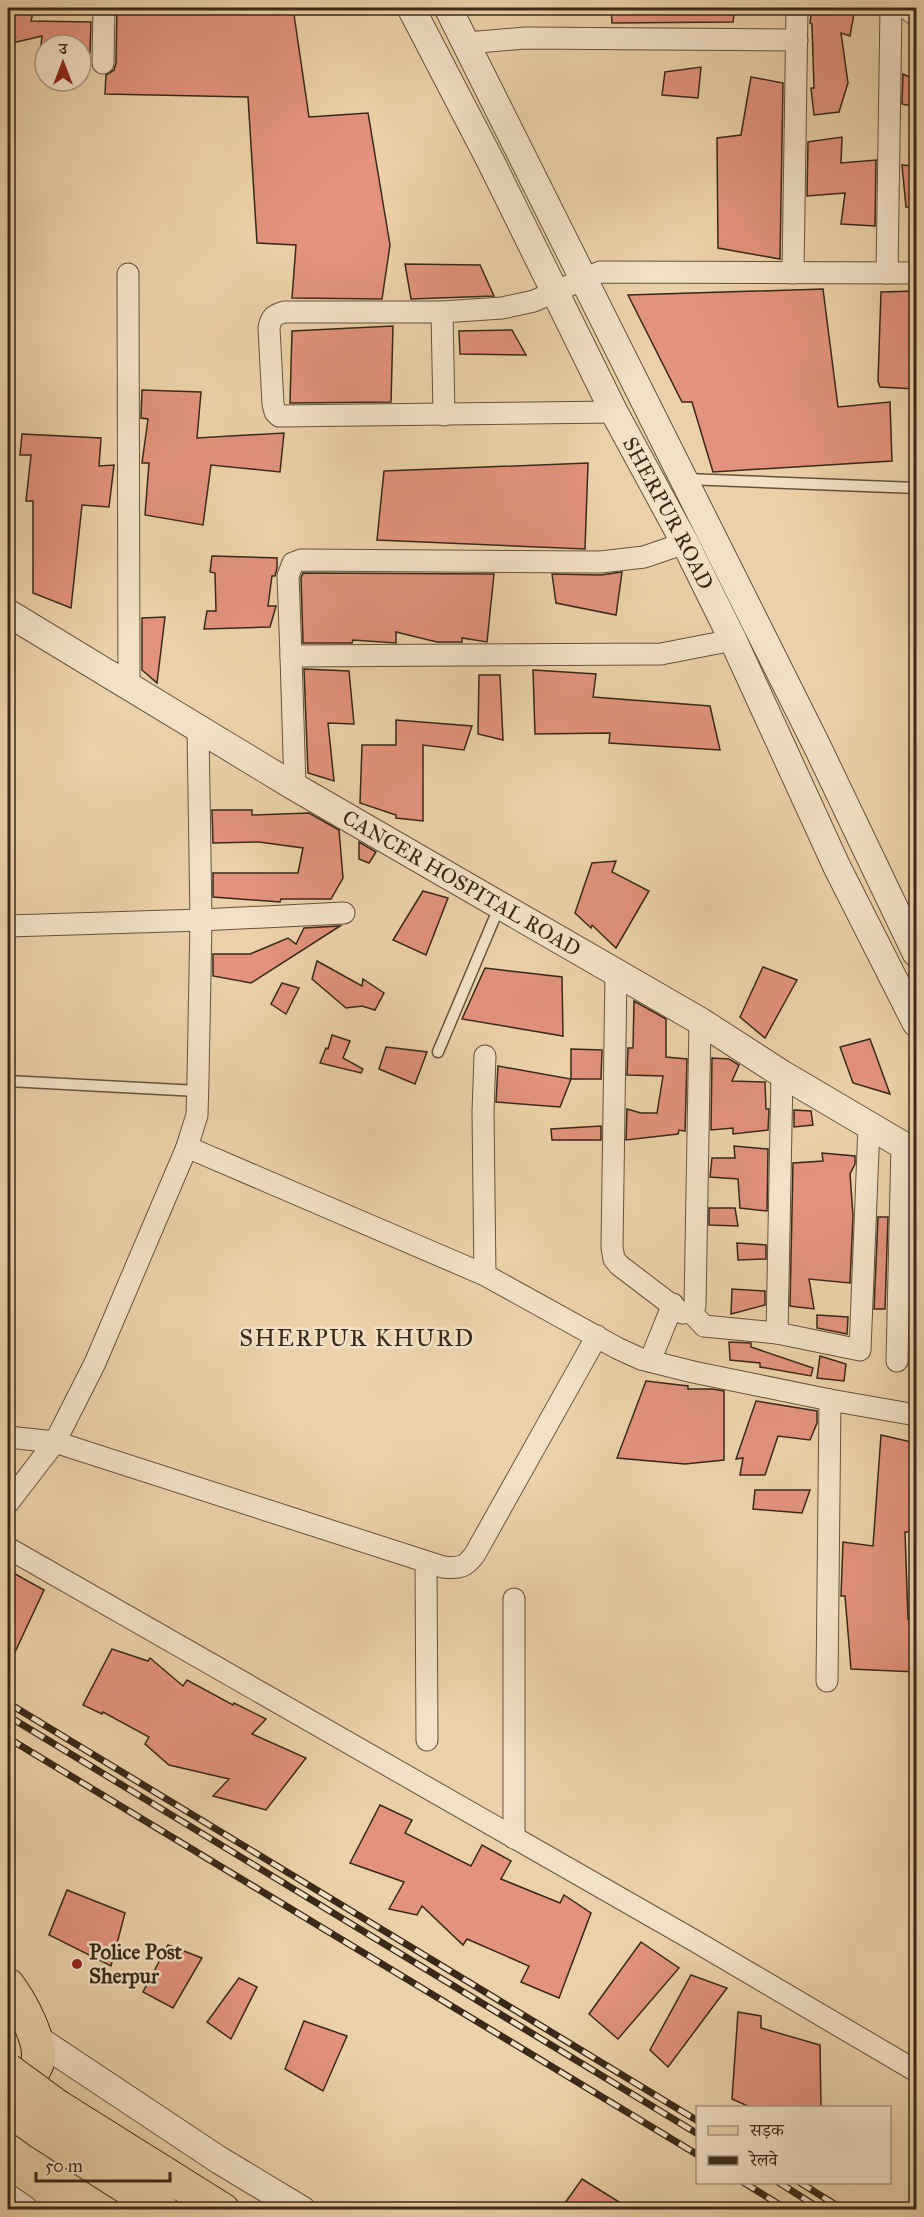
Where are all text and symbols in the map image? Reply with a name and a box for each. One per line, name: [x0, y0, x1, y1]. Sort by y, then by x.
north arrow: [33, 33, 93, 93]
text: उ: [58, 39, 69, 58]
street label: SHERPUR ROAD: [617, 433, 719, 594]
street label: CANCER HOSPITAL ROAD: [338, 804, 585, 962]
district label: SHERPUR KHURD: [239, 1323, 475, 1353]
place label: Police Post Sherpur: [89, 1939, 183, 1989]
marker: Police Post Sherpur: [70, 1957, 84, 1971]
legend: [696, 2106, 891, 2184]
text: सड़क: [749, 2119, 785, 2141]
scale bar: [36, 2145, 170, 2183]
text: रेलवे: [748, 2149, 779, 2171]
text: 50 m: [45, 2155, 83, 2177]

